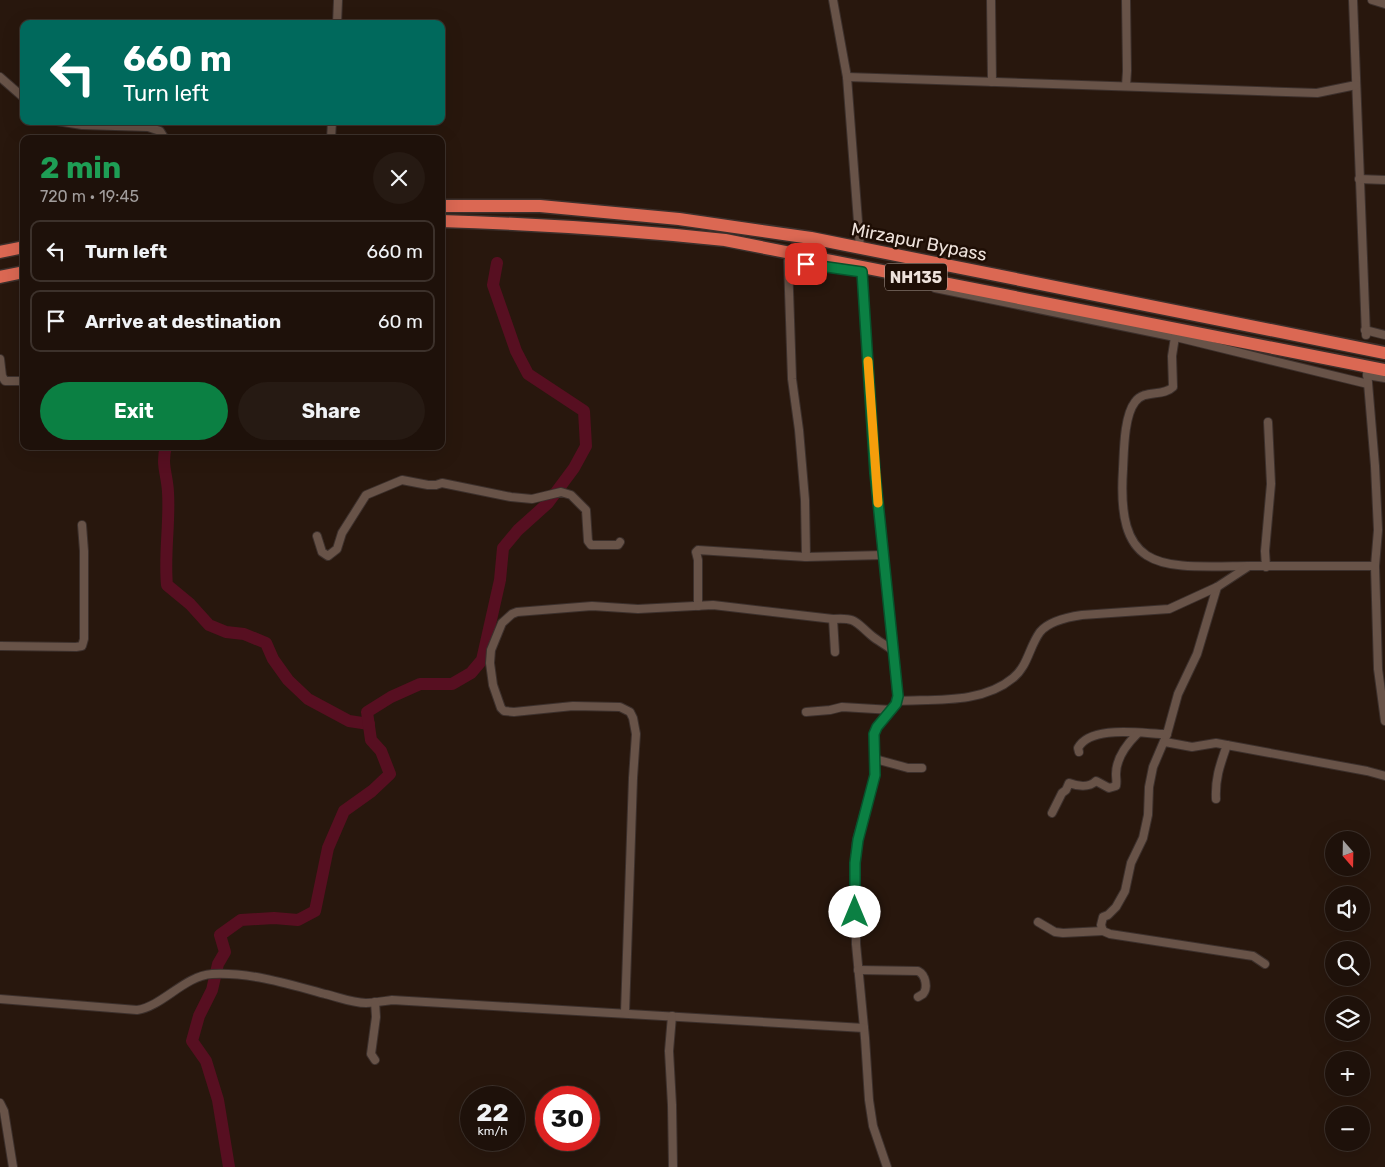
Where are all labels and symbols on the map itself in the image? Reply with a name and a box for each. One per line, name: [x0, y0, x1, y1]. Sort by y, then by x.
street label: Mirzapur Bypass: [849, 218, 989, 266]
pin: [785, 243, 827, 285]
road number: NH135: [885, 264, 947, 290]
north arrow: [1325, 831, 1370, 876]
position arrow: [828, 885, 880, 937]
speed limit sign: 30: [535, 1086, 600, 1151]

